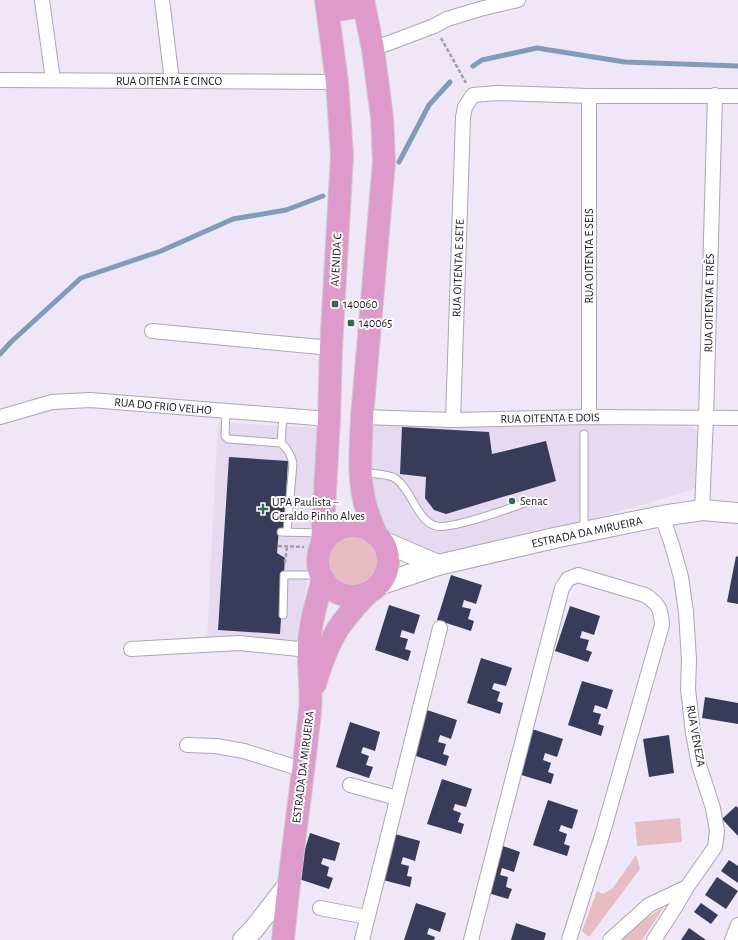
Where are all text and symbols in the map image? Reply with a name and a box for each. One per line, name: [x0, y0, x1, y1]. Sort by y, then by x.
street label: RUA OITENTA E CINCO: [116, 75, 222, 87]
street label: RUA OITENTA E SEIS: [583, 208, 595, 304]
street label: RUA OITENTA E SETE: [450, 219, 466, 317]
street label: AVENIDA C: [329, 233, 343, 287]
street label: RUA OITENTA E TRÊS: [701, 253, 716, 353]
place label: 140060: [343, 298, 378, 310]
marker: 140060: [330, 299, 340, 309]
place label: 140065: [359, 317, 392, 329]
marker: 140065: [346, 318, 356, 328]
street label: RUA DO FRIO VELHO: [114, 396, 213, 416]
street label: RUA OITENTA E DOIS: [500, 411, 600, 425]
place label: Senac: [520, 495, 548, 507]
place label: UPA Paulista – Geraldo Pinho Alves: [272, 496, 365, 522]
marker: Senac: [507, 496, 517, 506]
marker: UPA Paulista – Geraldo Pinho Alves: [257, 503, 269, 515]
street label: ESTRADA DA MIRUEIRA: [531, 514, 644, 550]
street label: RUA VENEZA: [685, 704, 707, 768]
street label: ESTRADA DA MIRUEIRA: [290, 710, 316, 824]

